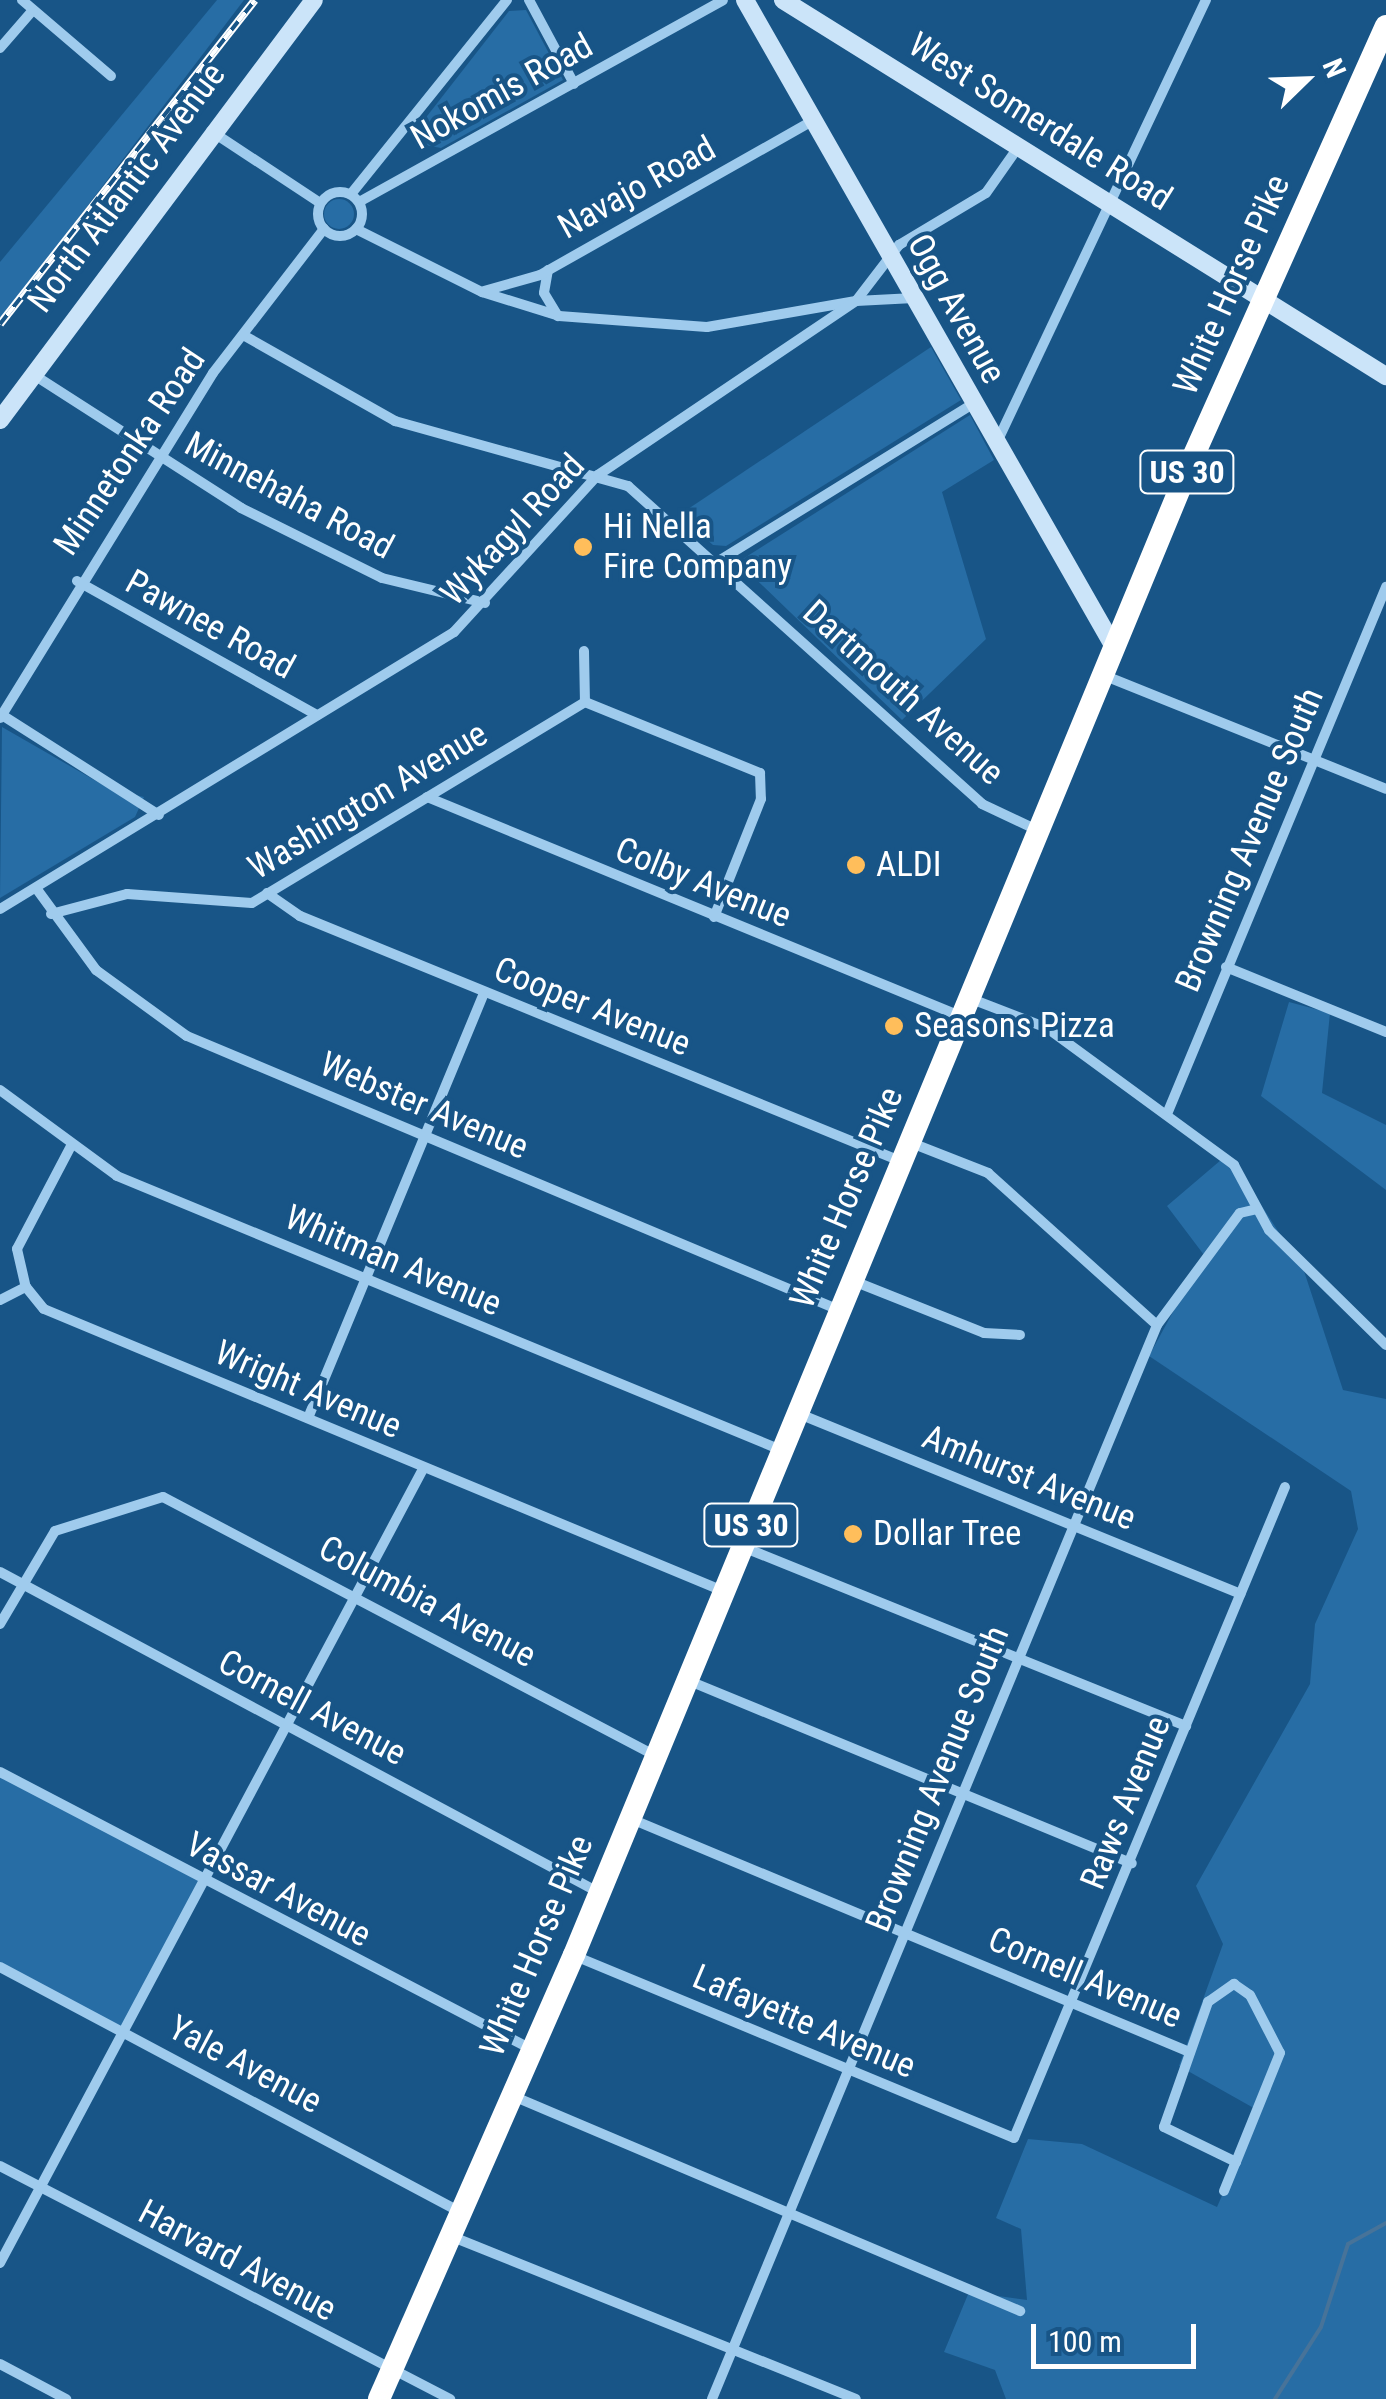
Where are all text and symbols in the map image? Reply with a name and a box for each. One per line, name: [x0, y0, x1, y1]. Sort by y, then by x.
street label: West Somerdale Road: [901, 24, 1179, 220]
street label: Nokomis Road: [404, 25, 600, 159]
north arrow: [1256, 30, 1356, 130]
text: N: [1316, 54, 1353, 82]
street label: North Atlantic Avenue: [20, 55, 234, 321]
street label: Navajo Road: [551, 128, 723, 248]
street label: White Horse Pike: [1165, 169, 1299, 401]
street label: Ogg Avenue: [898, 227, 1014, 391]
street label: Minnetonka Road: [45, 341, 215, 563]
street label: Minnehaha Road: [177, 423, 401, 569]
street label: Wykagyl Road: [432, 445, 594, 615]
road number: US 30: [1137, 445, 1237, 499]
place label: Hi Nella Fire Company: [603, 506, 792, 588]
marker: Hi Nella Fire Company: [572, 536, 594, 558]
street label: Pawnee Road: [118, 561, 302, 689]
street label: Dartmouth Avenue: [794, 592, 1012, 794]
street label: Browning Avenue South: [1167, 682, 1333, 998]
street label: Washington Avenue: [241, 713, 495, 889]
street label: Colby Avenue: [609, 829, 797, 937]
place label: ALDI: [876, 844, 942, 886]
marker: ALDI: [845, 854, 867, 876]
street label: Cooper Avenue: [488, 949, 696, 1065]
place label: Seasons Pizza: [914, 1005, 1115, 1047]
marker: Seasons Pizza: [883, 1015, 905, 1037]
street label: Webster Avenue: [314, 1043, 534, 1169]
street label: White Horse Pike: [782, 1081, 912, 1315]
street label: Whitman Avenue: [279, 1197, 507, 1325]
street label: Wright Avenue: [209, 1332, 407, 1448]
street label: Amhurst Avenue: [916, 1416, 1142, 1540]
road number: US 30: [701, 1498, 801, 1552]
place label: Dollar Tree: [873, 1513, 1022, 1555]
marker: Dollar Tree: [842, 1523, 864, 1545]
street label: Columbia Avenue: [311, 1527, 543, 1677]
street label: Browning Avenue South: [858, 1620, 1018, 1938]
street label: Cornell Avenue: [211, 1641, 413, 1775]
street label: Raws Avenue: [1072, 1710, 1180, 1896]
street label: Vassar Avenue: [178, 1824, 378, 1956]
street label: White Horse Pike: [472, 1829, 602, 2063]
street label: Cornell Avenue: [982, 1918, 1188, 2038]
street label: Lafayette Avenue: [686, 1956, 922, 2088]
street label: Yale Avenue: [161, 2007, 329, 2123]
street label: Harvard Avenue: [131, 2191, 343, 2331]
scale bar: [1036, 2304, 1201, 2366]
text: 100 m: [1048, 2324, 1122, 2359]

